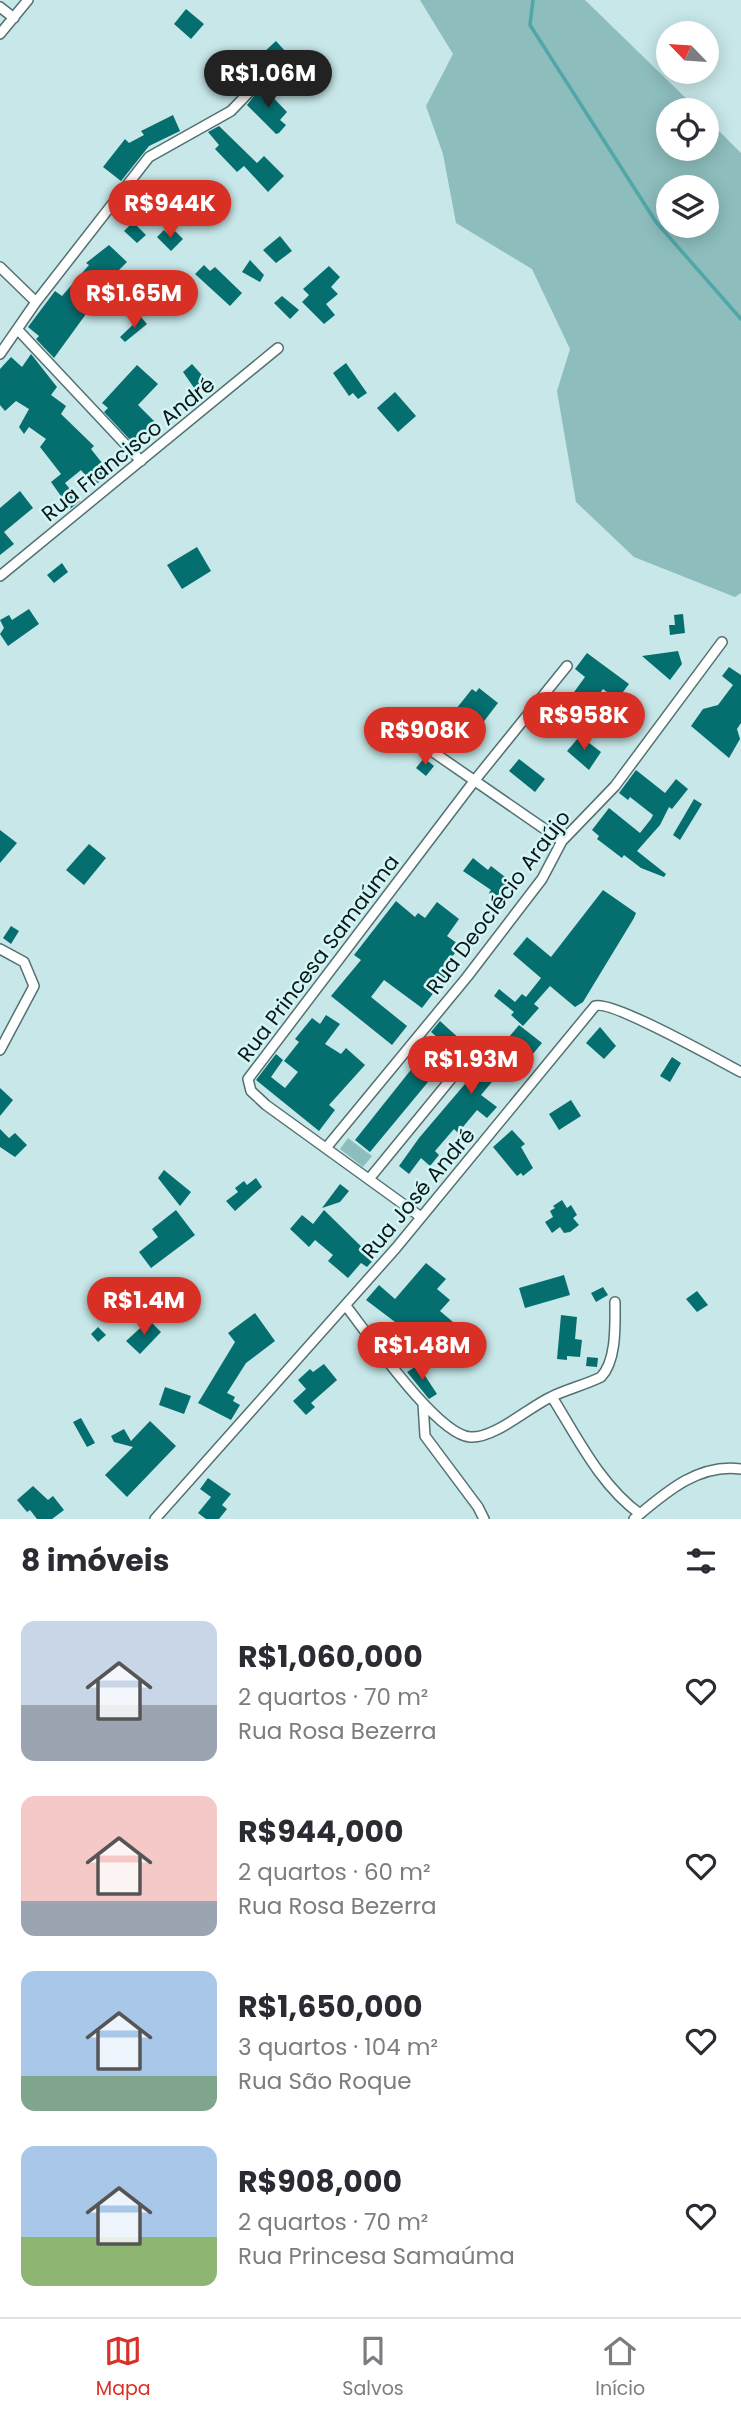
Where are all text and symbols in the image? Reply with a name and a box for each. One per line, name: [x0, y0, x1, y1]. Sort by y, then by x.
north arrow: [656, 21, 719, 84]
map controls: [656, 21, 719, 238]
pin: R$1.06M: [203, 50, 333, 110]
text: R$1.06M: [220, 57, 316, 89]
button: locate: [656, 98, 719, 161]
button: layers: [656, 175, 719, 238]
pin: R$944K: [113, 180, 227, 240]
text: R$944K: [124, 187, 216, 219]
pin: R$1.65M: [69, 270, 199, 330]
text: R$1.65M: [86, 277, 182, 309]
street label: Rua Francisco André: [35, 370, 221, 528]
pin: R$958K: [527, 692, 641, 752]
text: R$958K: [539, 699, 629, 731]
pin: R$908K: [368, 708, 482, 767]
text: R$908K: [380, 714, 470, 746]
street label: Rua Deoclécio Araújo: [419, 804, 577, 1000]
street label: Rua Princesa Samaúma: [230, 848, 406, 1068]
pin: R$1.93M: [406, 1036, 536, 1096]
text: R$1.93M: [424, 1043, 518, 1075]
street label: Rua José André: [355, 1121, 481, 1265]
pin: R$1.4M: [87, 1278, 201, 1337]
text: R$1.4M: [103, 1284, 185, 1316]
pin: R$1.48M: [357, 1322, 487, 1382]
text: R$1.48M: [374, 1329, 470, 1361]
text: 8 imóveis: [21, 1539, 169, 1582]
icon: filters: [682, 1542, 720, 1580]
text: R$1,060,000: [238, 1635, 423, 1678]
icon: home: [77, 1649, 161, 1733]
icon: heart: [682, 1672, 720, 1710]
text: 2 quartos · 70 m²: [238, 1681, 428, 1713]
text: Rua Rosa Bezerra: [238, 1715, 437, 1747]
text: R$944,000: [238, 1810, 404, 1853]
icon: home: [77, 1824, 161, 1908]
icon: heart: [682, 1847, 720, 1885]
text: 2 quartos · 60 m²: [238, 1856, 431, 1888]
text: Rua Rosa Bezerra: [238, 1890, 437, 1922]
text: R$1,650,000: [238, 1985, 423, 2028]
icon: home: [77, 1999, 161, 2083]
icon: heart: [682, 2022, 720, 2060]
text: 3 quartos · 104 m²: [238, 2031, 438, 2063]
text: Rua São Roque: [238, 2065, 412, 2097]
text: R$908,000: [238, 2160, 402, 2203]
icon: home: [77, 2174, 161, 2258]
icon: heart: [682, 2197, 720, 2235]
text: 2 quartos · 70 m²: [238, 2206, 428, 2238]
text: Rua Princesa Samaúma: [238, 2240, 515, 2272]
tab: Mapa: [96, 2332, 151, 2403]
tab: Salvos: [342, 2332, 404, 2403]
tab: Início: [595, 2332, 645, 2403]

